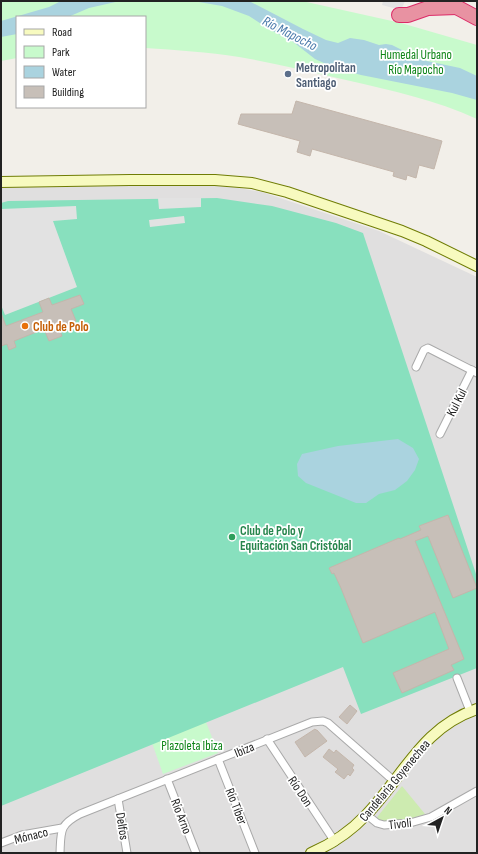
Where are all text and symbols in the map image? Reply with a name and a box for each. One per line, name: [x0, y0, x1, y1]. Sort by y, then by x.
water label: Río Mapocho: [260, 12, 320, 55]
legend: [16, 16, 146, 108]
text: Road: [52, 25, 72, 40]
text: Park: [52, 45, 70, 60]
park label: Humedal Urbano Río Mapocho: [380, 47, 452, 78]
place label: Metropolitan Santiago: [296, 60, 356, 91]
text: Water: [52, 65, 76, 80]
marker: Metropolitan Santiago: [283, 69, 293, 79]
text: Building: [52, 85, 84, 100]
place label: Club de Polo: [33, 319, 89, 335]
marker: Club de Polo: [20, 321, 30, 331]
street label: Kul Kul: [443, 386, 471, 419]
place label: Club de Polo y Equitación San Cristóbal: [240, 523, 352, 554]
marker: Club de Polo y Equitación San Cristóbal: [227, 532, 237, 542]
street label: Candelaria Goyenechea: [356, 737, 434, 825]
park label: Plazoleta Ibiza: [161, 738, 223, 754]
street label: Ibiza: [232, 739, 257, 761]
street label: Río Don: [284, 773, 316, 810]
street label: Río Tíber: [222, 786, 251, 827]
street label: Río Arno: [167, 797, 195, 836]
north arrow: [422, 798, 462, 838]
text: N: [442, 804, 455, 818]
street label: Delfos: [112, 811, 132, 841]
street label: Tivoli: [388, 815, 412, 833]
street label: Mónaco: [13, 824, 50, 848]

